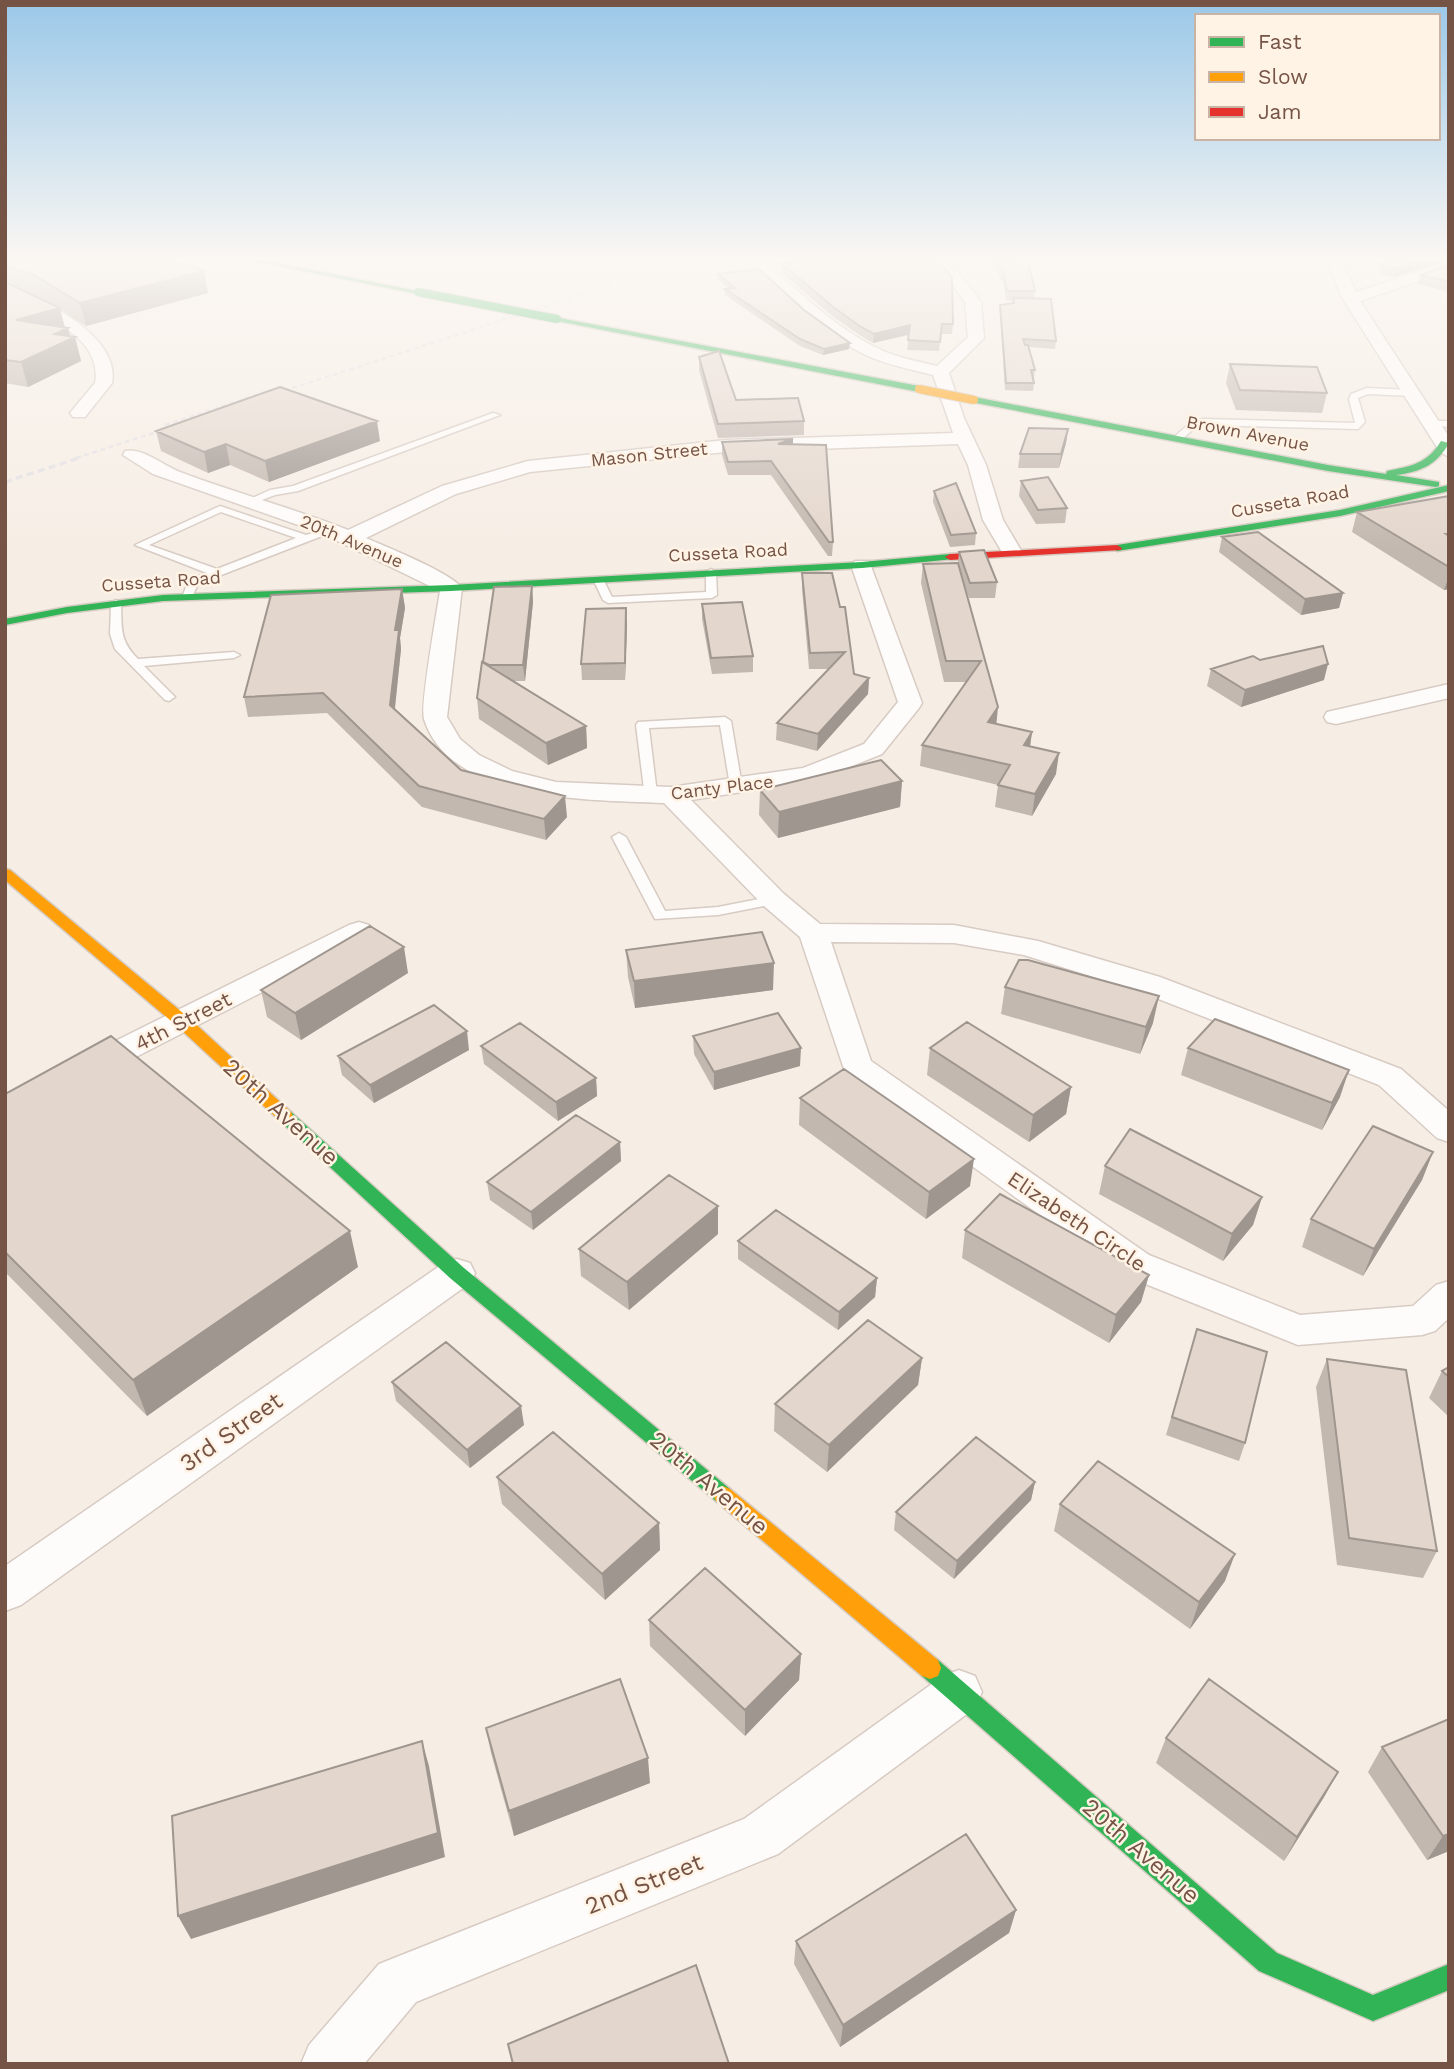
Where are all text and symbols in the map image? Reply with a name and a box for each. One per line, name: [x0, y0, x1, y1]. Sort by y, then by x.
legend: [1195, 14, 1440, 140]
text: Fast: [1258, 29, 1302, 54]
text: Slow: [1258, 64, 1308, 89]
text: Jam: [1258, 99, 1301, 124]
street label: Brown Avenue: [1185, 411, 1311, 455]
street label: Mason Street: [590, 437, 709, 471]
street label: Cusseta Road: [1229, 480, 1351, 522]
street label: 20th Avenue: [298, 510, 406, 572]
street label: Cusseta Road: [668, 538, 788, 566]
street label: Cusseta Road: [100, 566, 222, 596]
street label: Canty Place: [669, 770, 775, 804]
street label: 4th Street: [131, 986, 236, 1056]
street label: 20th Avenue: [217, 1053, 345, 1171]
street label: Elizabeth Circle: [1003, 1166, 1151, 1276]
street label: 3rd Street: [174, 1386, 288, 1478]
street label: 20th Avenue: [644, 1425, 774, 1541]
street label: 20th Avenue: [1077, 1793, 1205, 1909]
street label: 2nd Street: [581, 1848, 707, 1920]

